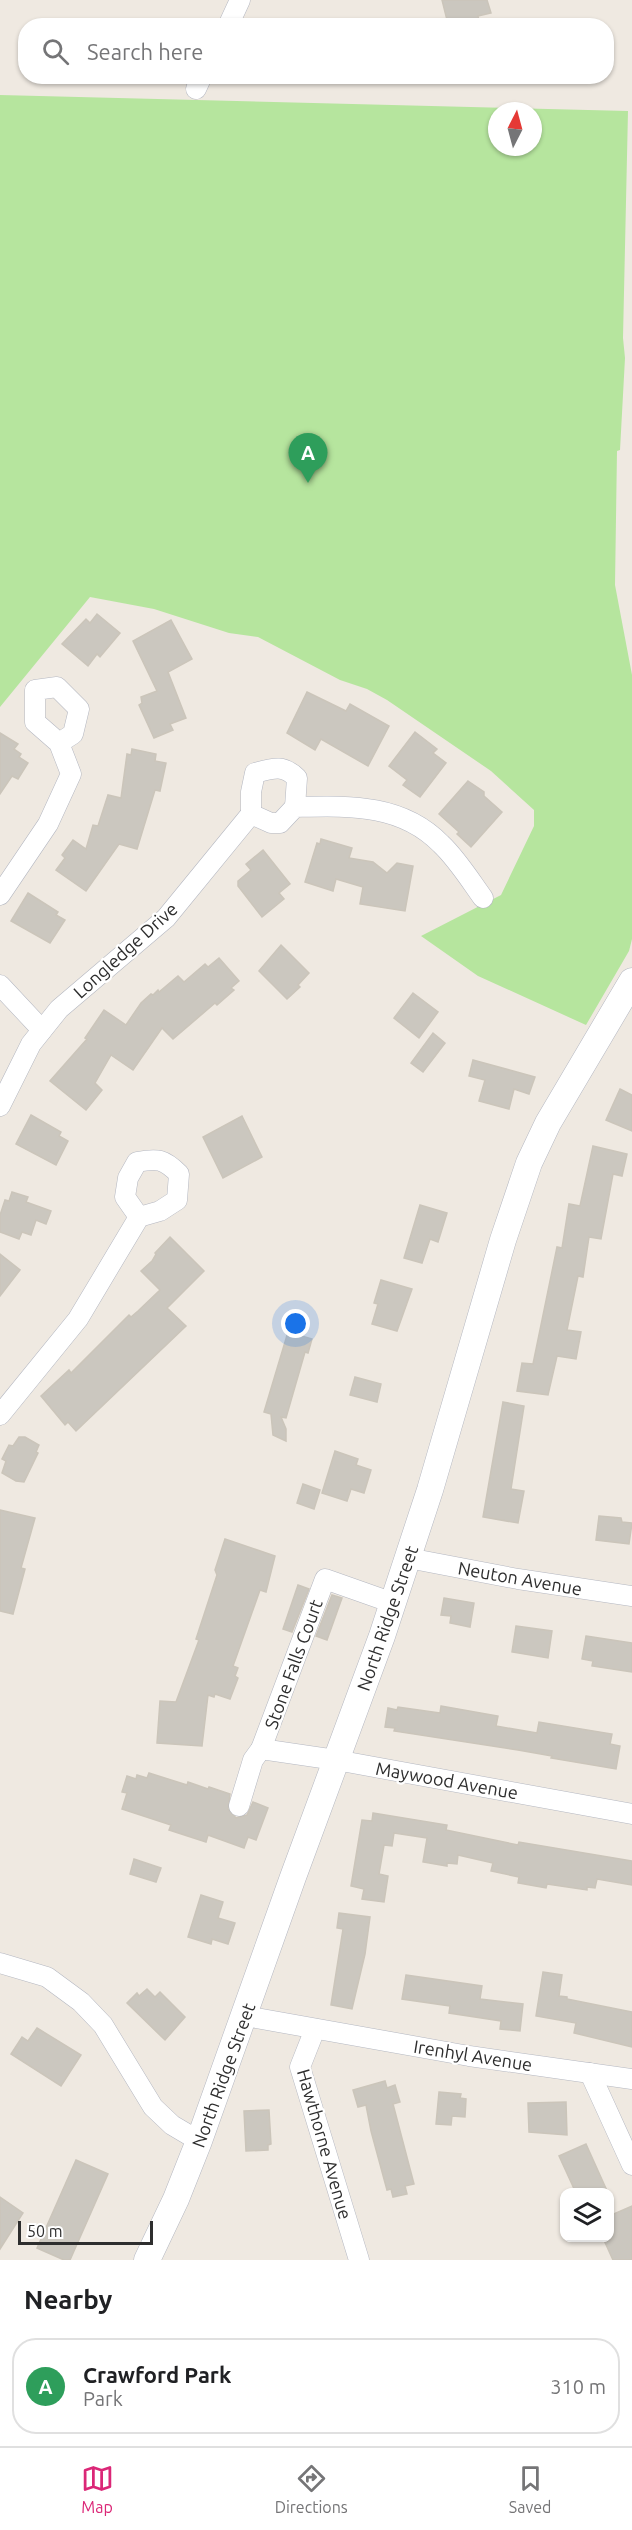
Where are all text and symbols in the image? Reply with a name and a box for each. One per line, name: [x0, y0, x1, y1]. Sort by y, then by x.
search box: [18, 18, 614, 84]
icon: search: [39, 35, 72, 68]
text: Search here: [87, 39, 203, 64]
north arrow: [488, 102, 542, 156]
pin: A: [288, 434, 328, 483]
street label: Longledge Drive: [69, 898, 181, 1002]
your location: [281, 1309, 310, 1338]
street label: North Ridge Street: [353, 1543, 421, 1693]
street label: Neuton Avenue: [456, 1557, 584, 1599]
street label: Stone Falls Court: [260, 1596, 326, 1732]
street label: Maywood Avenue: [374, 1758, 520, 1802]
street label: North Ridge Street: [188, 2000, 258, 2150]
street label: Irenhyl Avenue: [412, 2036, 534, 2074]
street label: Hawthorne Avenue: [294, 2067, 356, 2221]
map controls: [560, 2188, 614, 2242]
button: layers: [560, 2188, 614, 2242]
scale bar: [18, 2218, 153, 2246]
text: 50 m: [27, 2222, 63, 2240]
text: Nearby: [24, 2285, 112, 2314]
text: Crawford Park: [83, 2362, 231, 2387]
text: A: [38, 2375, 53, 2398]
text: 310 m: [550, 2375, 606, 2398]
text: Park: [83, 2387, 123, 2410]
tab: Map: [81, 2462, 114, 2516]
tab: Directions: [275, 2462, 348, 2516]
tab: Saved: [509, 2462, 551, 2516]

